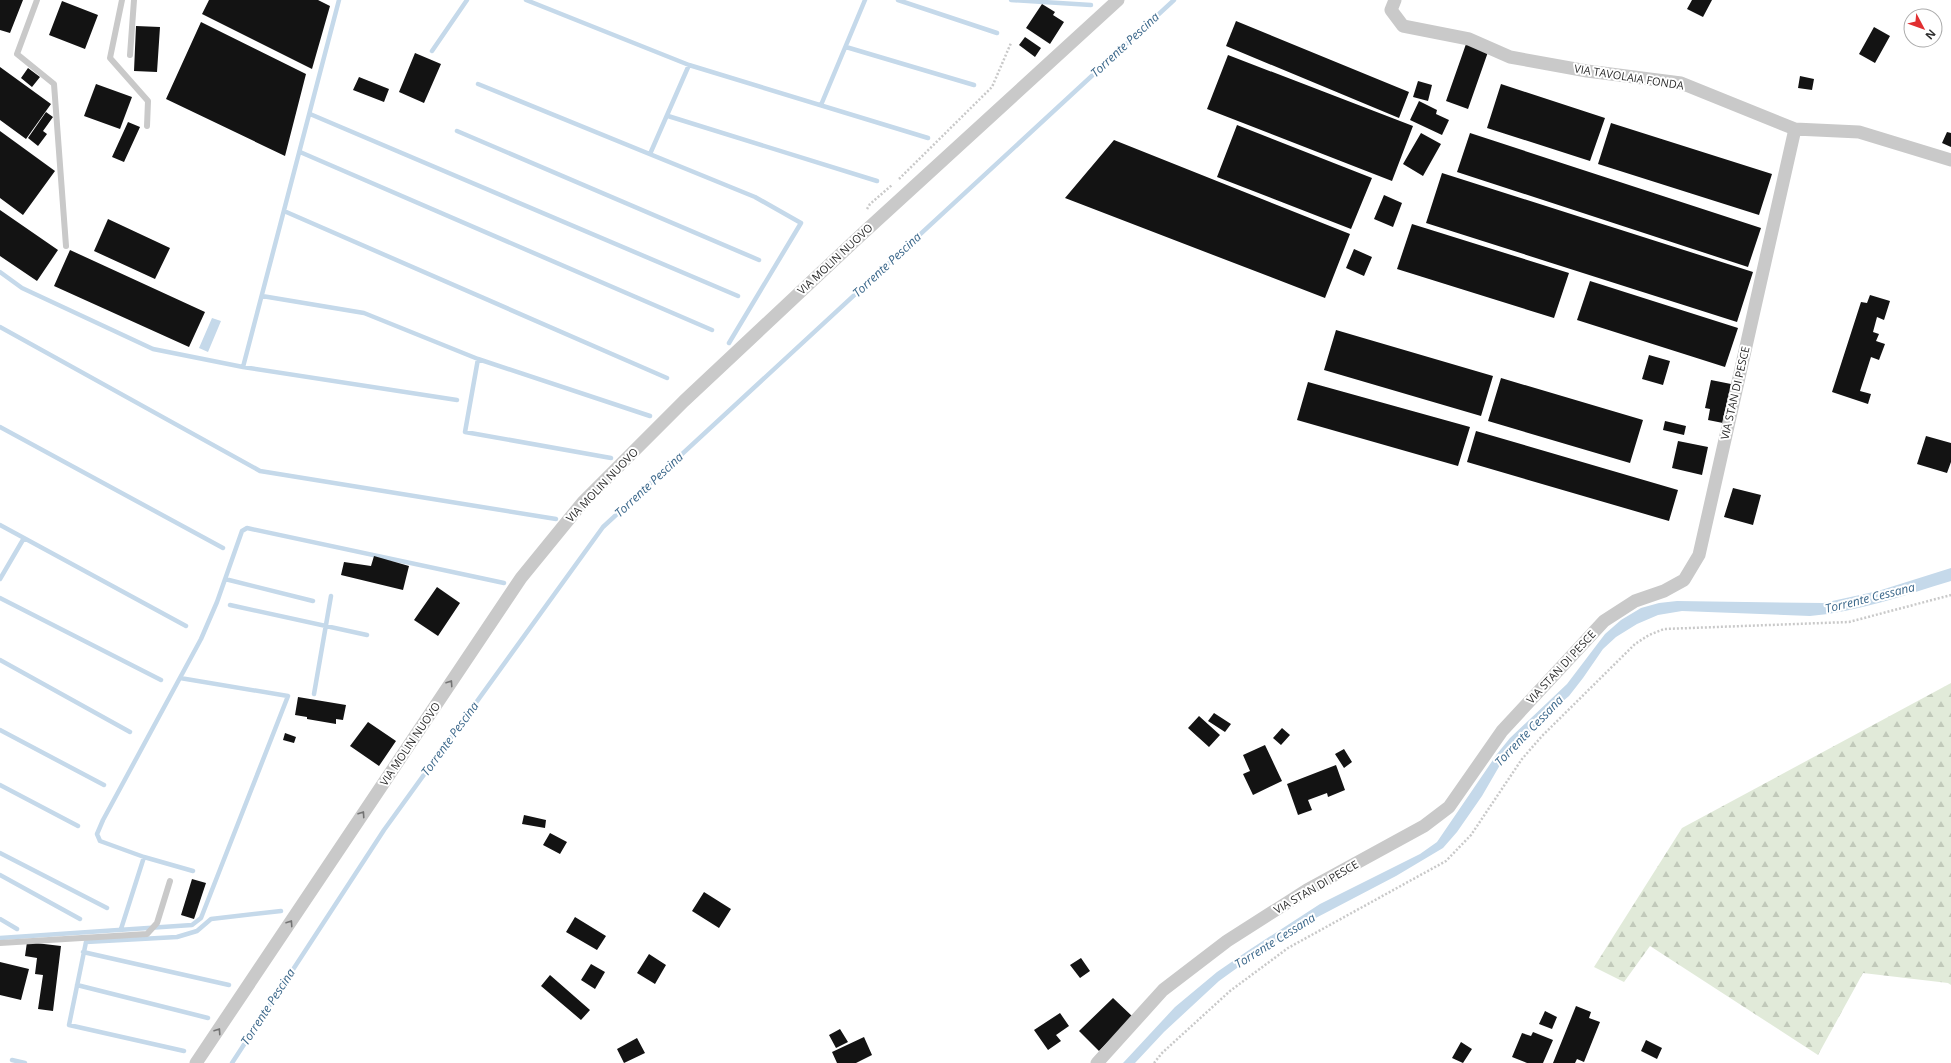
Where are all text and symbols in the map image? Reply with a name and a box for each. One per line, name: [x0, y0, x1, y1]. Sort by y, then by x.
water label: Torrente Pescina: [1087, 8, 1163, 81]
north arrow: [1903, 8, 1943, 48]
text: N: [1922, 27, 1940, 43]
street label: VIA TAVOLAIA FONDA: [1573, 60, 1685, 93]
street label: VIA MOLIN NUOVO: [794, 220, 876, 297]
water label: Torrente Pescina: [849, 228, 925, 301]
street label: VIA STAN DI PESCE: [1716, 345, 1753, 441]
street label: VIA MOLIN NUOVO: [562, 444, 641, 525]
water label: Torrente Pescina: [611, 448, 687, 521]
water label: Torrente Cessana: [1823, 578, 1917, 617]
street label: VIA STAN DI PESCE: [1523, 627, 1599, 707]
one-way arrow: [445, 680, 453, 687]
water label: Torrente Cessana: [1491, 691, 1567, 770]
water label: Torrente Pescina: [417, 698, 483, 779]
street label: VIA MOLIN NUOVO: [376, 699, 443, 788]
one-way arrow: [358, 811, 365, 818]
street label: VIA STAN DI PESCE: [1271, 856, 1361, 917]
water label: Torrente Cessana: [1231, 909, 1318, 972]
one-way arrow: [286, 920, 293, 927]
water label: Torrente Pescina: [236, 965, 299, 1048]
one-way arrow: [213, 1028, 220, 1035]

